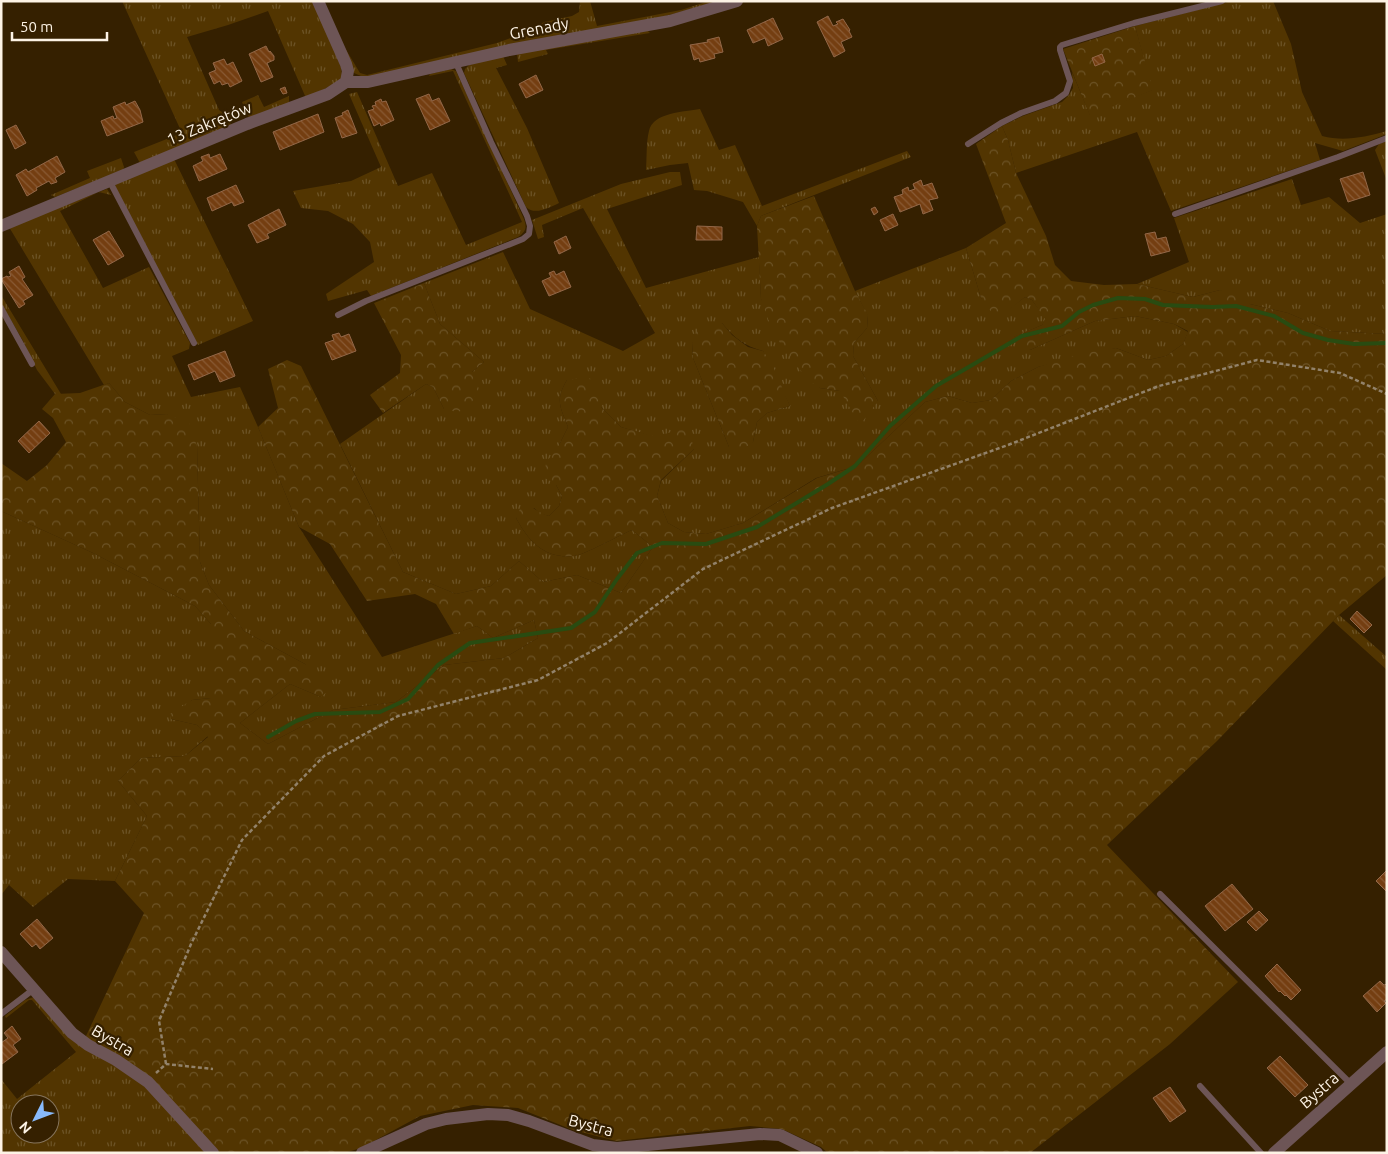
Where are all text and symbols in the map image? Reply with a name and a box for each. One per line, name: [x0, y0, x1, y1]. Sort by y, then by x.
scale bar: [12, 10, 108, 42]
street label: Grenady: [508, 13, 570, 43]
text: 50 m: [20, 18, 53, 35]
street label: 13 Zakrętów: [164, 98, 255, 148]
street label: Bystra: [89, 1021, 137, 1059]
street label: Bystra: [1296, 1068, 1342, 1112]
north arrow: [10, 1094, 60, 1144]
street label: Bystra: [567, 1110, 615, 1140]
text: N: [16, 1118, 35, 1137]

